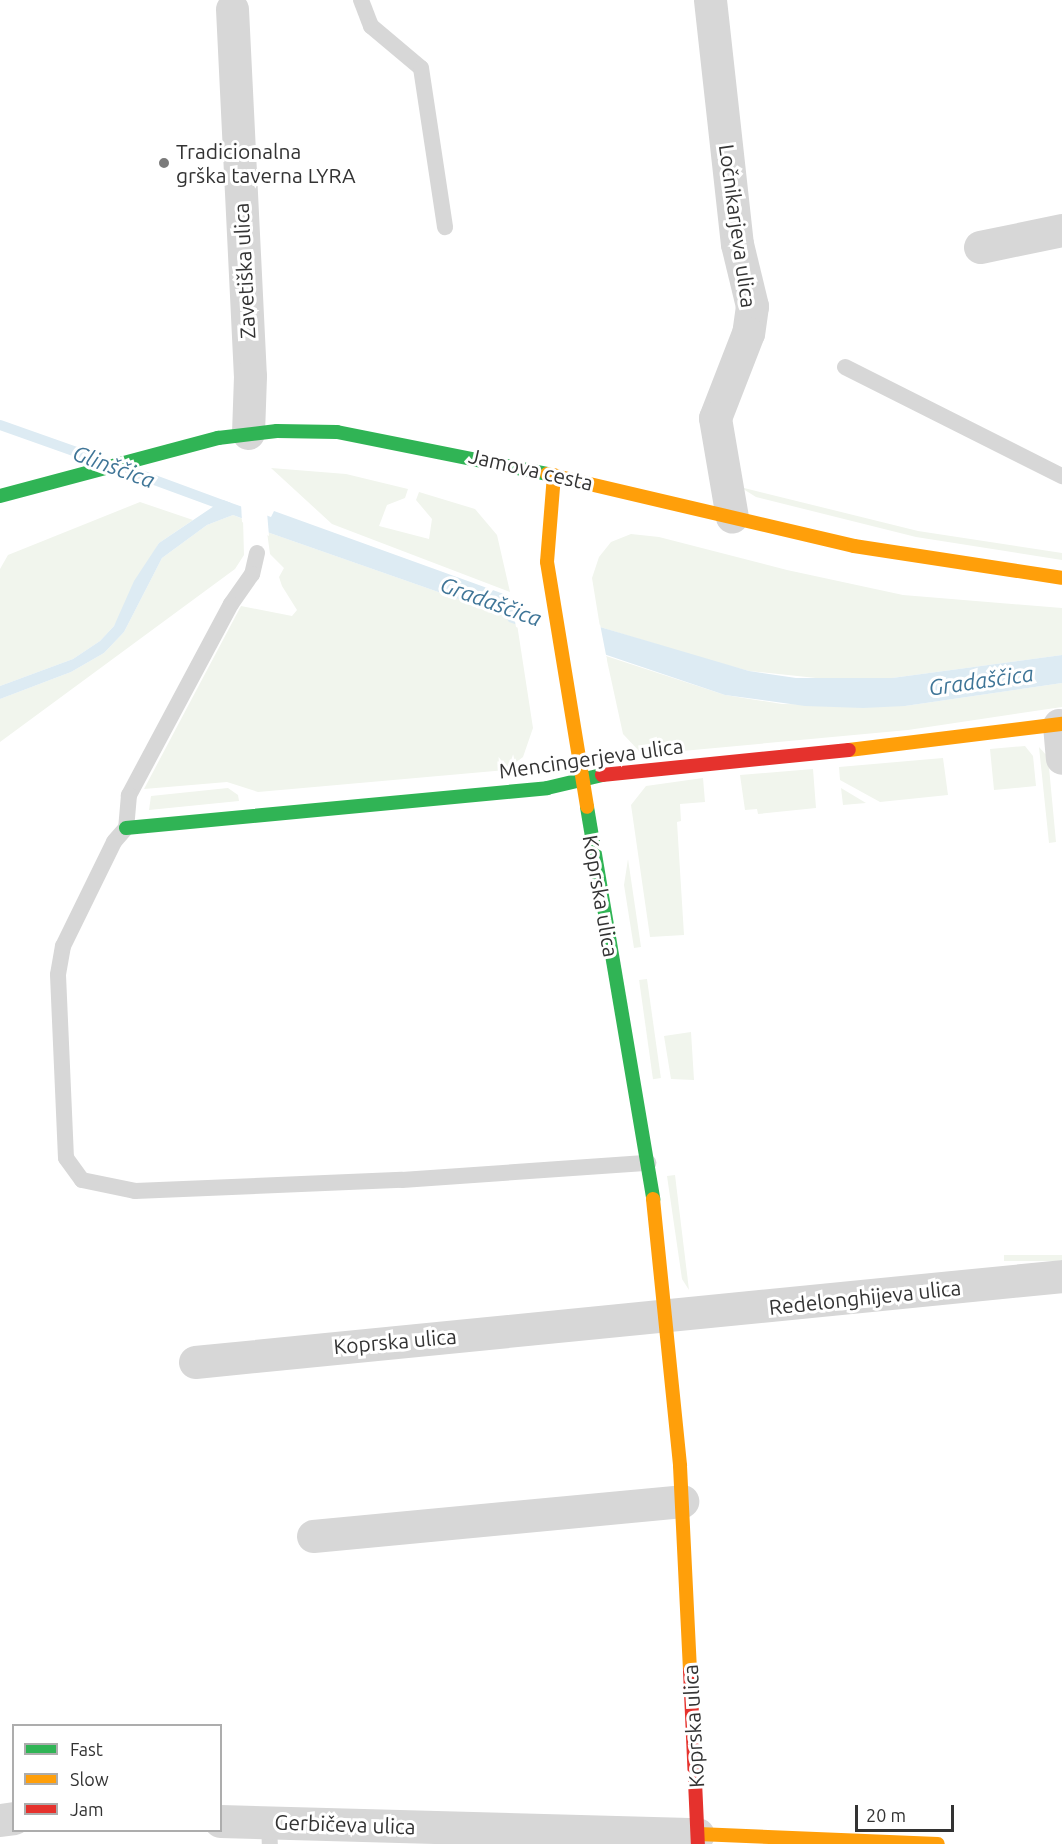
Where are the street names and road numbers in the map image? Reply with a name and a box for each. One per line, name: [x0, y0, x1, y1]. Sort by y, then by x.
street label: Ločnikarjeva ulica: [714, 143, 762, 309]
street label: Zavetiška ulica: [228, 202, 260, 340]
street label: Jamova cesta: [466, 442, 596, 496]
street label: Mencingerjeva ulica: [497, 733, 685, 783]
street label: Koprska ulica: [578, 833, 624, 959]
street label: Redelonghijeva ulica: [768, 1274, 962, 1320]
street label: Koprska ulica: [332, 1323, 458, 1359]
street label: Koprska ulica: [677, 1664, 709, 1788]
street label: Gerbičeva ulica: [274, 1809, 416, 1839]

